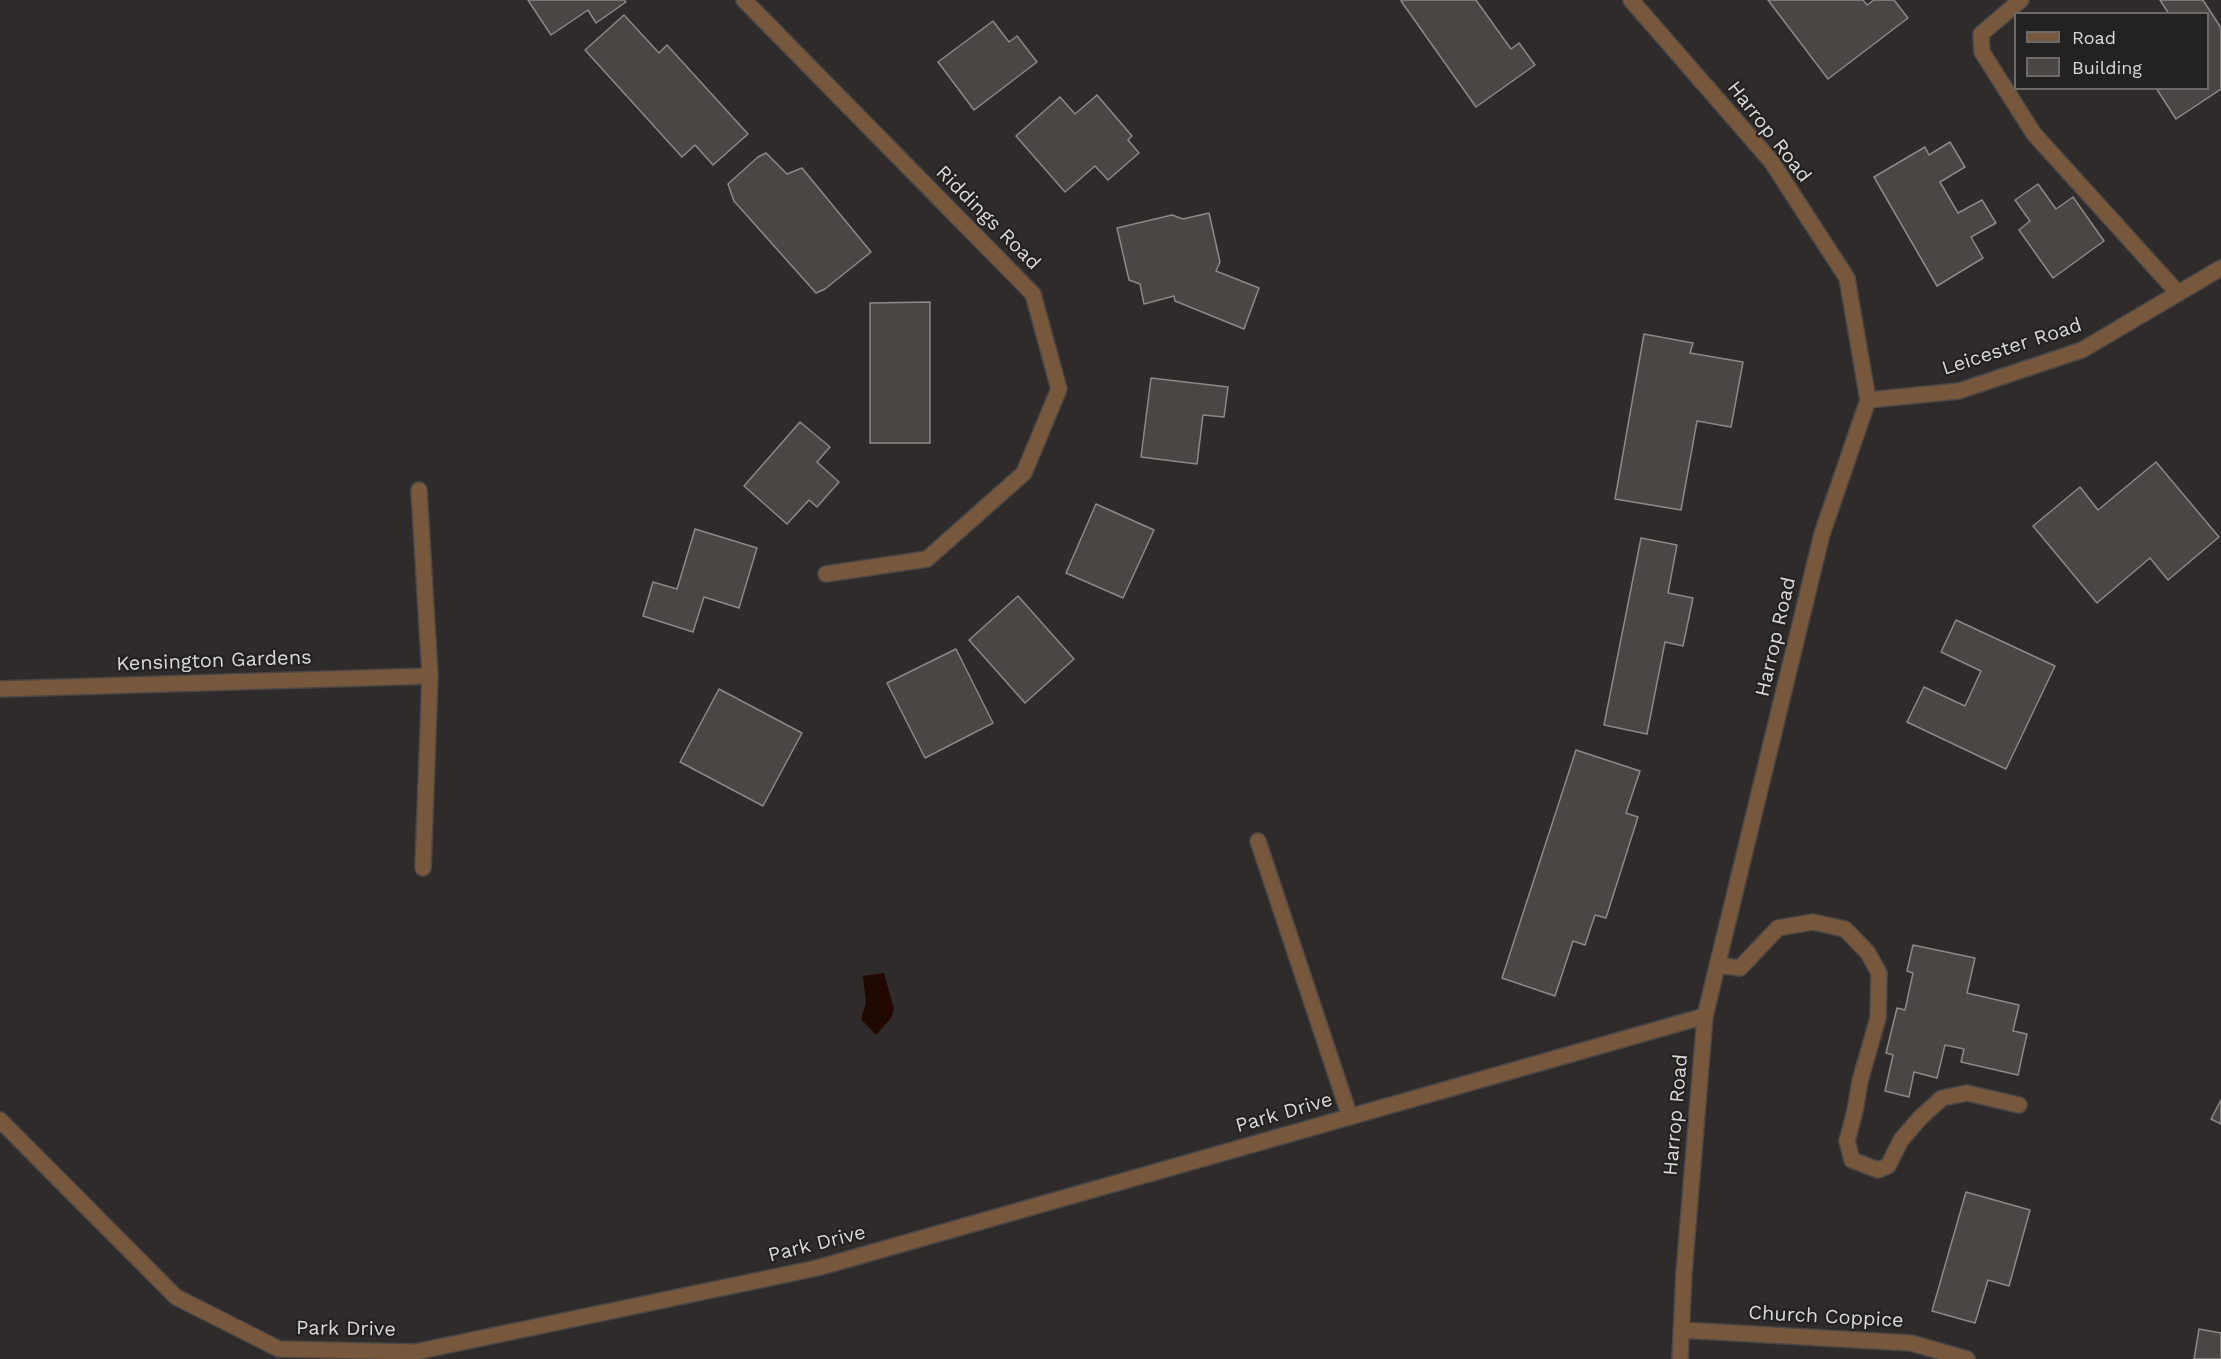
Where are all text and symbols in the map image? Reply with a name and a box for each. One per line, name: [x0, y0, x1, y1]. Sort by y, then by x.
legend: [2014, 12, 2209, 90]
text: Road: [2072, 27, 2116, 48]
text: Building: [2072, 57, 2142, 78]
street label: Harrop Road: [1722, 77, 1816, 187]
street label: Riddings Road: [931, 161, 1045, 275]
street label: Leicester Road: [1939, 313, 2085, 381]
street label: Harrop Road: [1751, 575, 1801, 699]
street label: Kensington Gardens: [116, 646, 312, 676]
street label: Harrop Road: [1659, 1053, 1693, 1177]
street label: Park Drive: [1233, 1088, 1335, 1138]
street label: Park Drive: [766, 1220, 868, 1268]
street label: Church Coppice: [1748, 1301, 1904, 1333]
street label: Park Drive: [296, 1316, 396, 1342]

